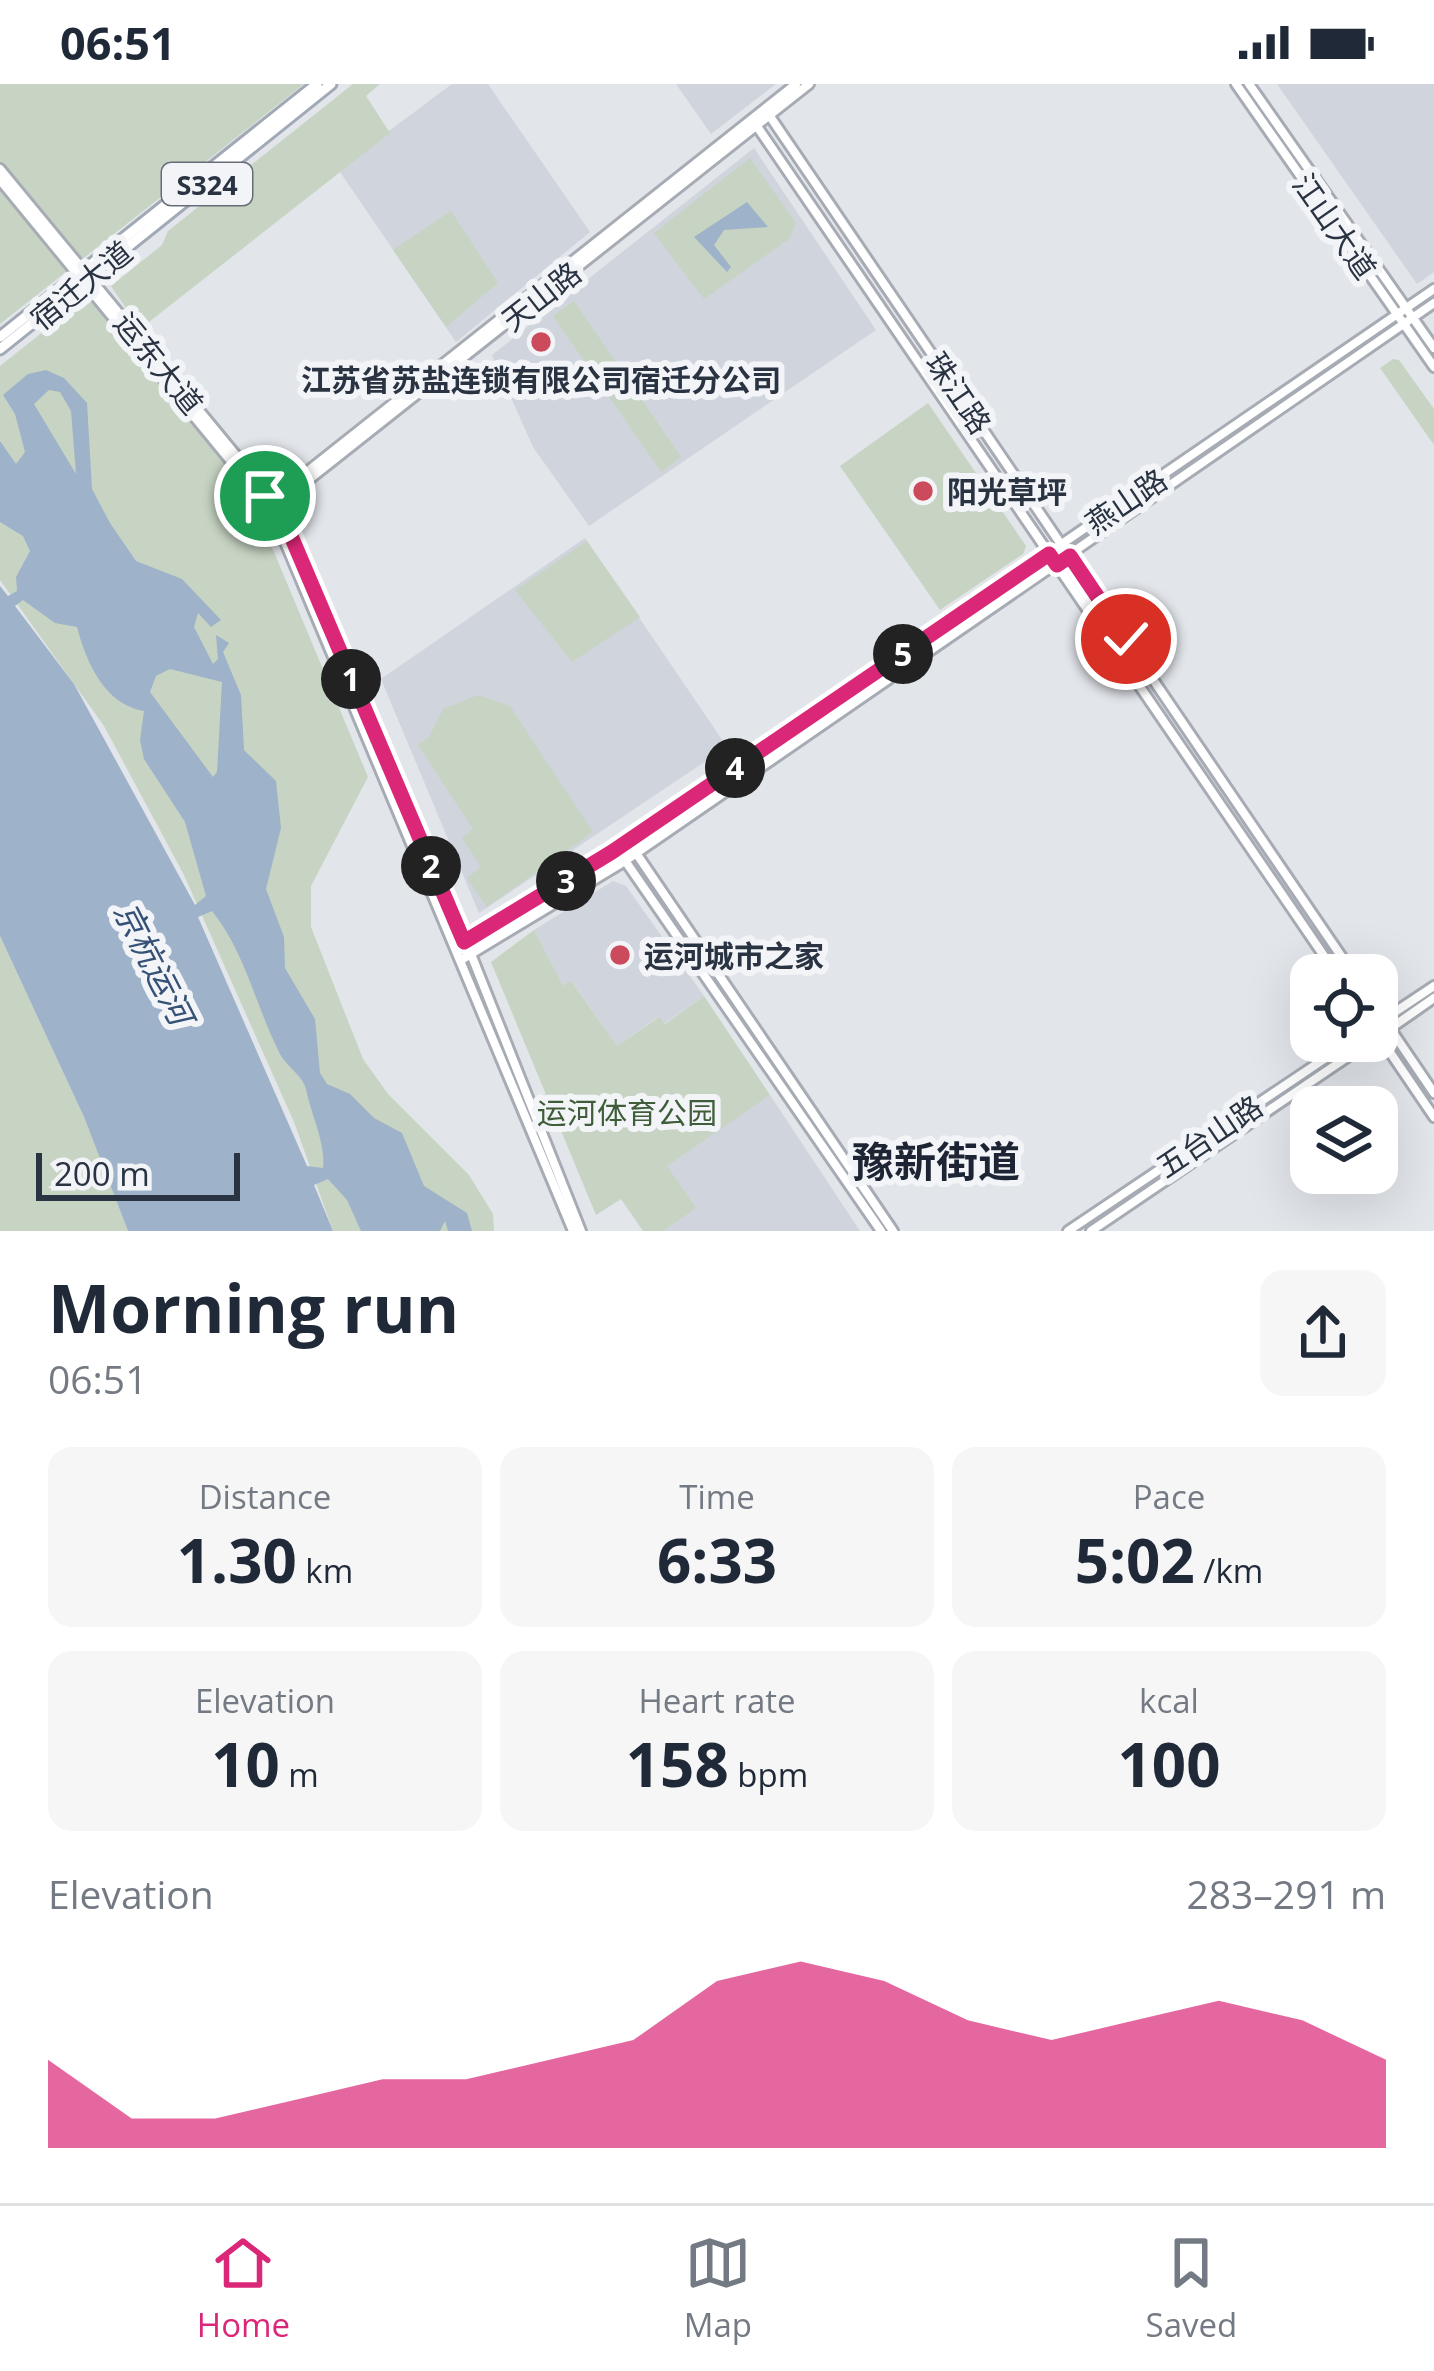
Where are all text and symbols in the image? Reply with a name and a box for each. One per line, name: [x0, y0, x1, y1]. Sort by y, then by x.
text: 06:51: [60, 12, 176, 73]
road number: S324: [162, 163, 252, 205]
street label: 江山大道: [1284, 165, 1386, 287]
street label: 宿迁大道: [21, 231, 141, 339]
street label: 天山路: [493, 252, 589, 340]
street label: 运东大道: [105, 303, 213, 423]
marker: 江苏省苏盐连锁有限公司宿迁分公司: [528, 329, 554, 355]
street label: 珠江路: [917, 344, 1001, 442]
place label: 江苏省苏盐连锁有限公司宿迁分公司: [301, 359, 781, 400]
pin: [214, 445, 316, 547]
street label: 燕山路: [1077, 459, 1175, 543]
icon: arrive: [232, 463, 298, 529]
place label: 阳光草坪: [947, 471, 1067, 512]
marker: 阳光草坪: [910, 478, 936, 504]
pin: [1075, 588, 1177, 690]
icon: check: [1093, 606, 1159, 672]
pin: 5: [873, 624, 933, 684]
text: 5: [894, 631, 912, 676]
pin: 1: [321, 649, 381, 709]
text: 1: [342, 656, 360, 701]
pin: 4: [705, 738, 765, 798]
text: 4: [726, 745, 744, 790]
pin: 2: [401, 836, 461, 896]
text: 2: [422, 843, 440, 888]
pin: 3: [536, 851, 596, 911]
text: 3: [557, 858, 575, 903]
water label: 京杭运河: [104, 894, 207, 1037]
place label: 运河城市之家: [644, 935, 824, 976]
marker: 运河城市之家: [607, 942, 633, 968]
map controls: [1290, 954, 1398, 1194]
button: locate: [1290, 954, 1398, 1062]
street label: 五台山路: [1148, 1085, 1270, 1187]
button: layers: [1290, 1086, 1398, 1194]
park label: 运河体育公园: [537, 1092, 717, 1133]
district label: 豫新街道: [852, 1132, 1020, 1189]
scale bar: [36, 1147, 240, 1200]
text: 200 m: [54, 1151, 150, 1196]
text: Morning run: [48, 1262, 459, 1352]
button: share: [1260, 1270, 1386, 1396]
text: 06:51: [48, 1352, 147, 1405]
text: Distance: [199, 1474, 331, 1519]
text: Time: [679, 1474, 755, 1519]
text: Pace: [1133, 1474, 1205, 1519]
text: 1.30: [177, 1519, 297, 1601]
text: 6:33: [657, 1519, 777, 1601]
text: 5:02: [1075, 1519, 1195, 1601]
text: km: [297, 1548, 353, 1593]
text: /km: [1195, 1548, 1263, 1593]
text: Elevation: [195, 1678, 335, 1723]
text: Heart rate: [638, 1678, 796, 1723]
text: kcal: [1139, 1678, 1199, 1723]
text: 10: [211, 1723, 280, 1805]
text: 158: [626, 1723, 729, 1805]
text: 100: [1118, 1723, 1220, 1805]
text: m: [280, 1752, 319, 1797]
text: bpm: [729, 1752, 808, 1797]
text: Elevation: [48, 1867, 214, 1920]
text: 283–291 m: [1186, 1867, 1386, 1920]
tab: Home: [197, 2230, 290, 2347]
tab: Map: [684, 2230, 752, 2347]
tab: Saved: [1146, 2230, 1237, 2347]

